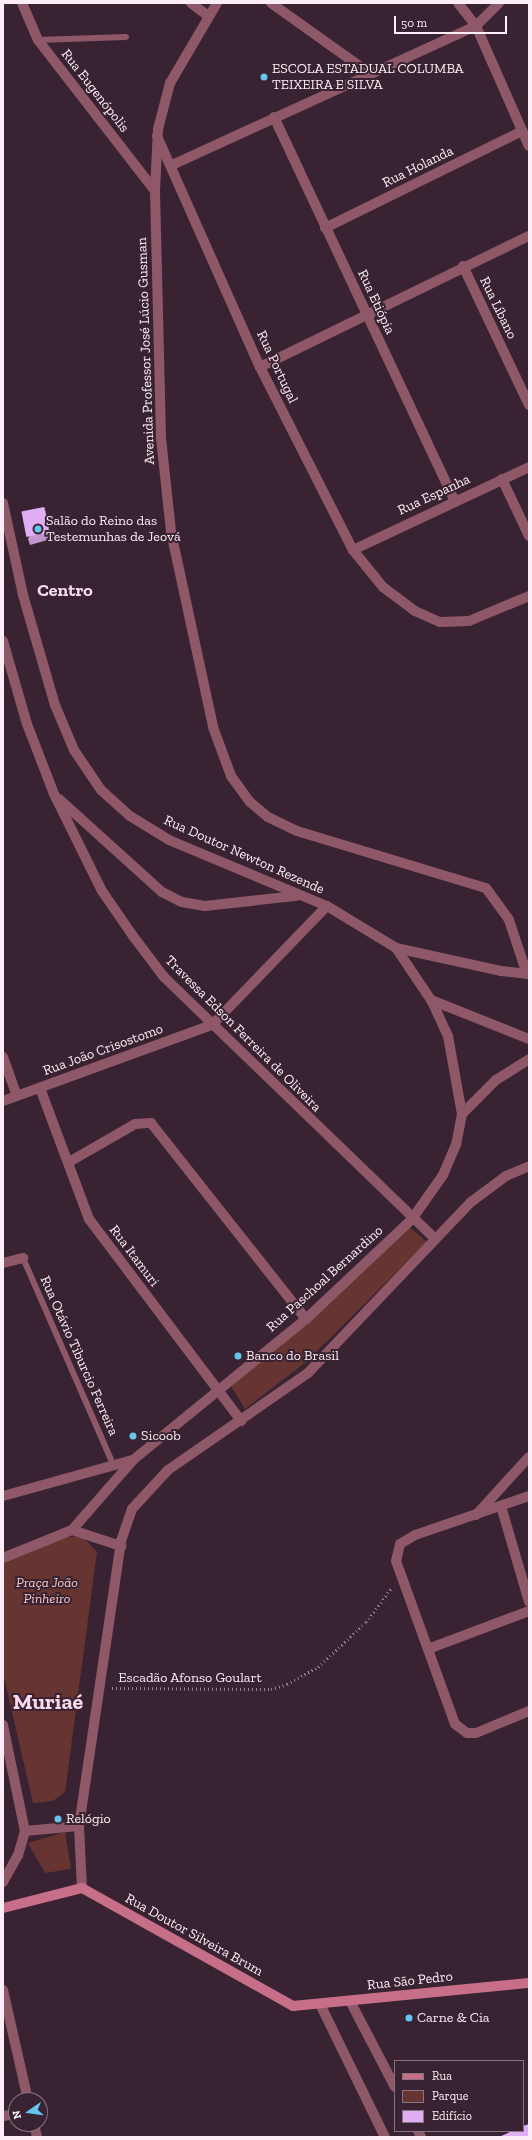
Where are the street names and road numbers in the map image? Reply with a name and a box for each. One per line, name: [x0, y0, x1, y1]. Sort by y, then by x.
street label: Rua Eugenópolis: [57, 46, 133, 136]
street label: Rua Holanda: [380, 143, 456, 191]
street label: Avenida Professor José Lúcio Gusman: [134, 237, 158, 465]
street label: Rua Etiópia: [354, 267, 398, 337]
street label: Rua Líbano: [476, 274, 520, 342]
street label: Rua Portugal: [253, 328, 301, 406]
street label: Rua Espanha: [395, 471, 473, 519]
street label: Rua Doutor Newton Rezende: [161, 812, 327, 898]
street label: Travessa Edson Ferreira de Oliveira: [161, 952, 325, 1116]
street label: Rua João Crisostomo: [41, 1020, 165, 1080]
street label: Rua Itamuri: [106, 1222, 162, 1290]
street label: Rua Paschoal Bernardino: [263, 1222, 387, 1336]
street label: Rua Otávio Tiburcio Ferreira: [36, 1273, 122, 1439]
street label: Escadão Afonso Goulart: [118, 1670, 262, 1686]
street label: Rua Doutor Silveira Brum: [122, 1890, 266, 1980]
street label: Rua São Pedro: [366, 1968, 454, 1994]

